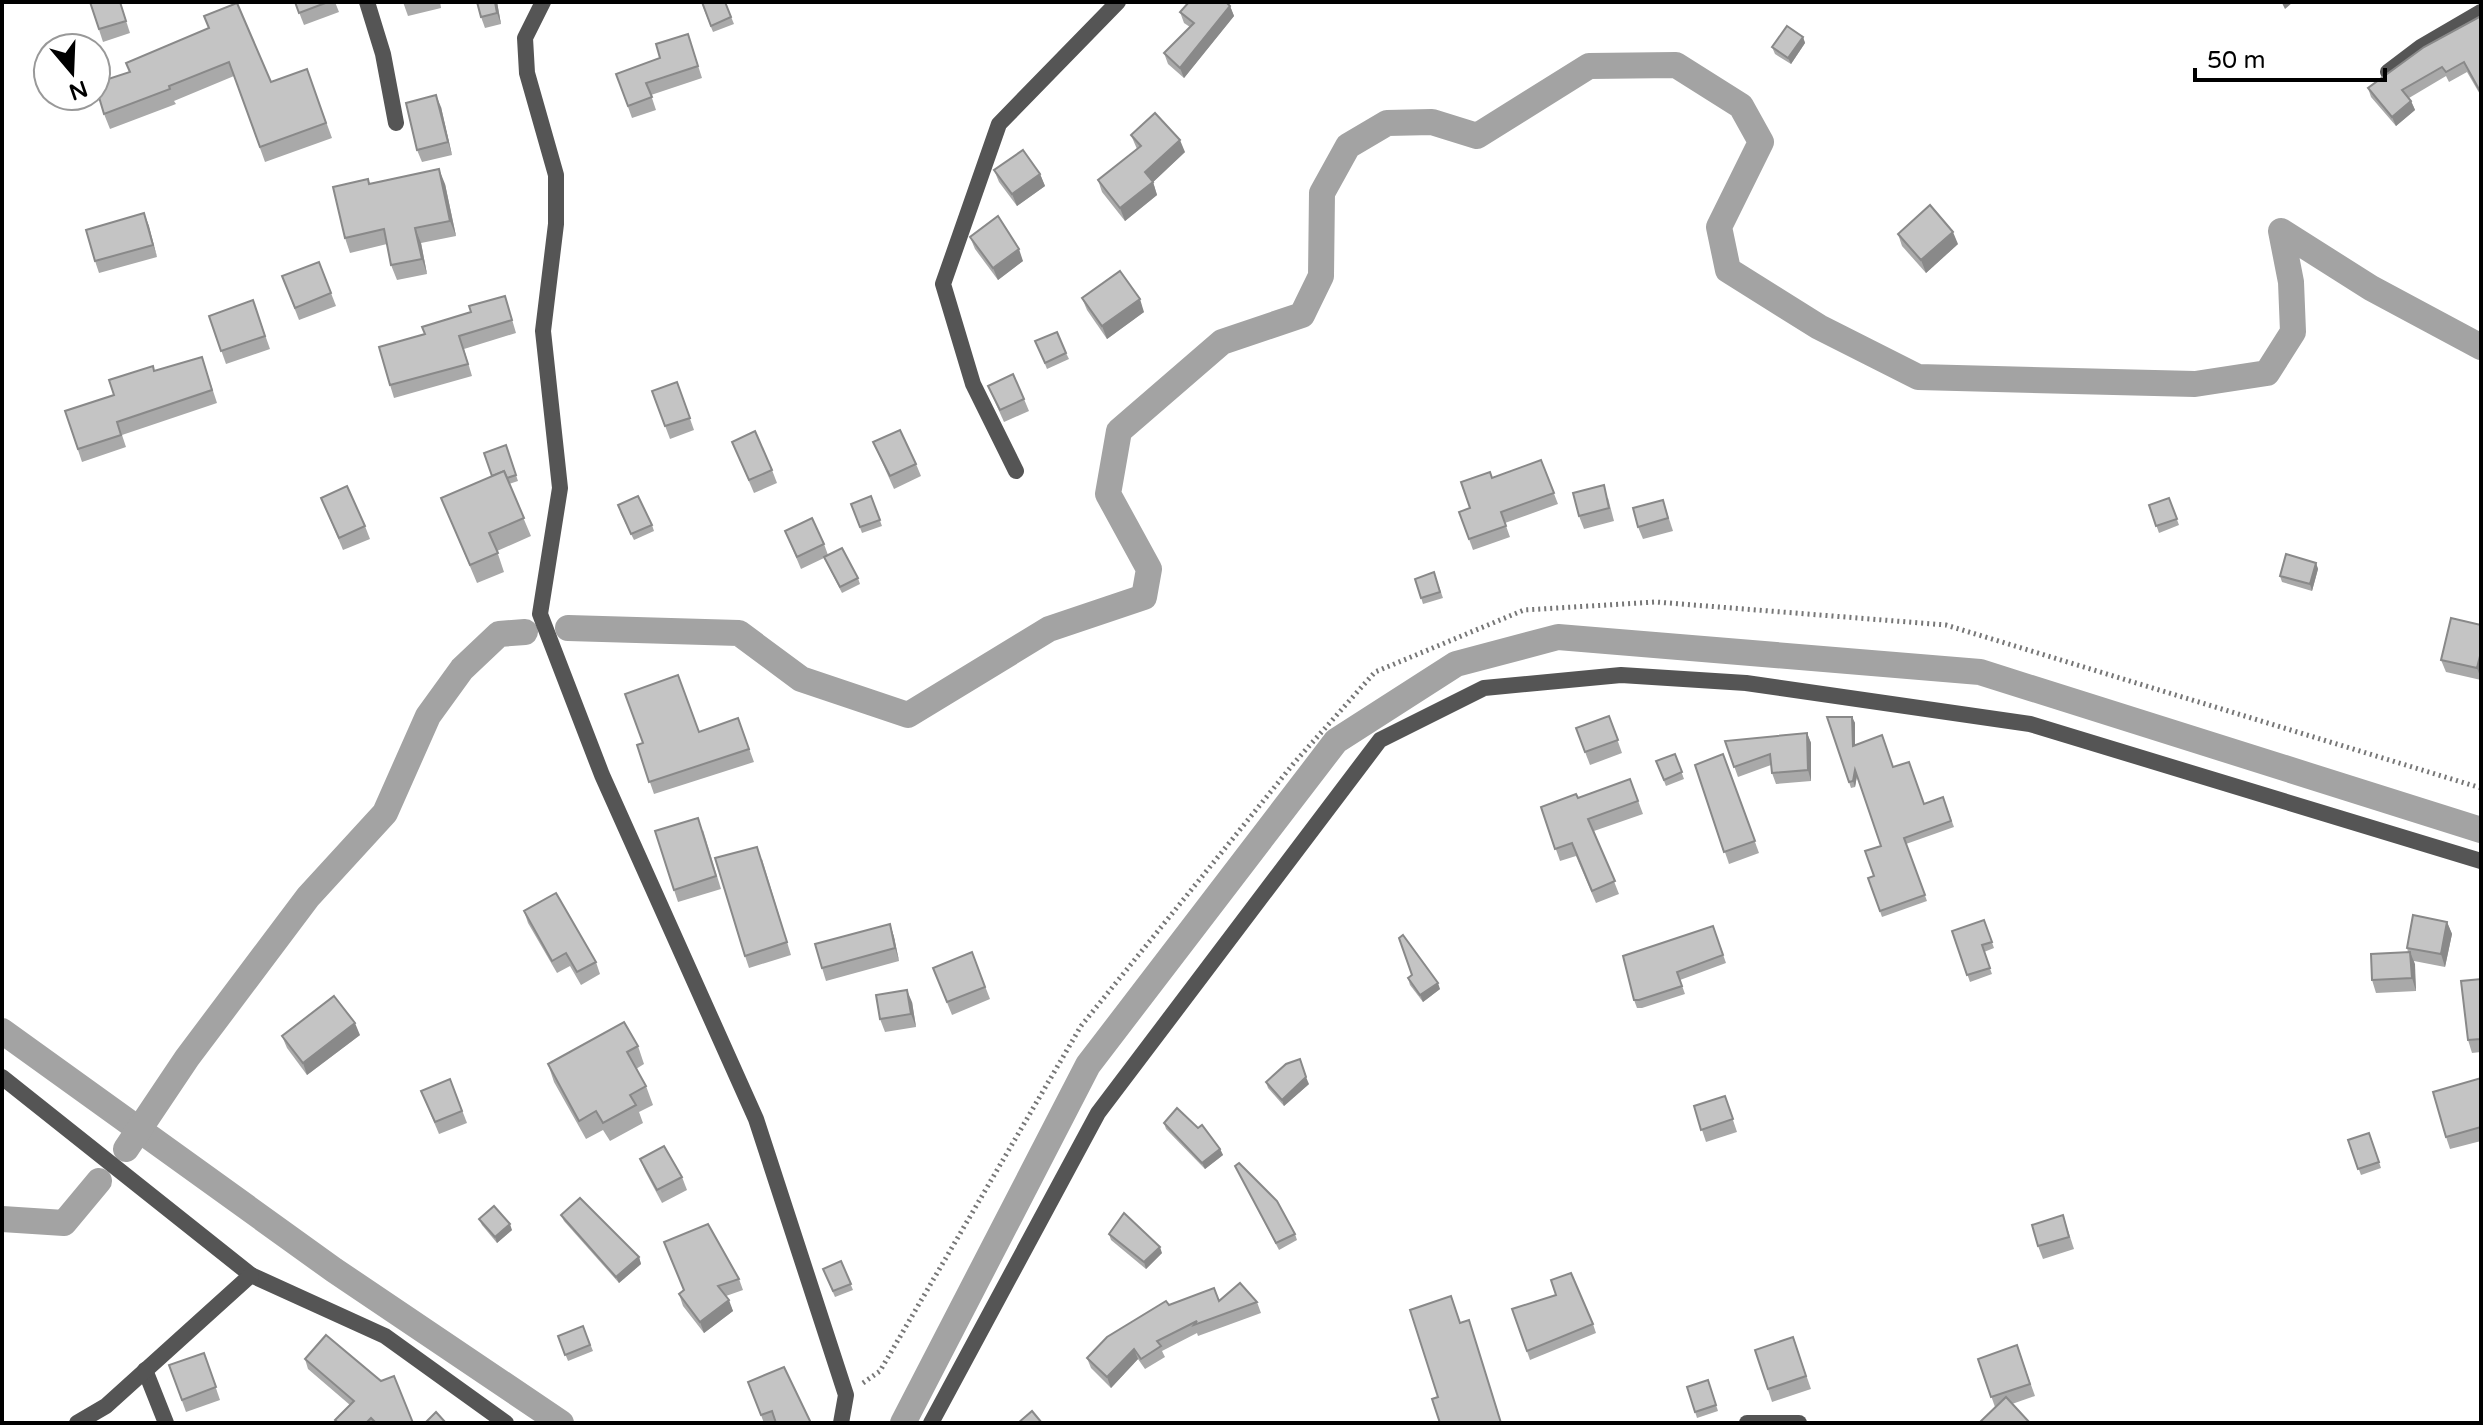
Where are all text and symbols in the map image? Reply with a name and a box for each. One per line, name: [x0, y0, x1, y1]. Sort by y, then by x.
north arrow: [32, 32, 112, 112]
scale bar: [2195, 32, 2385, 82]
text: 50 m: [2207, 46, 2265, 75]
text: N: [66, 75, 91, 105]

